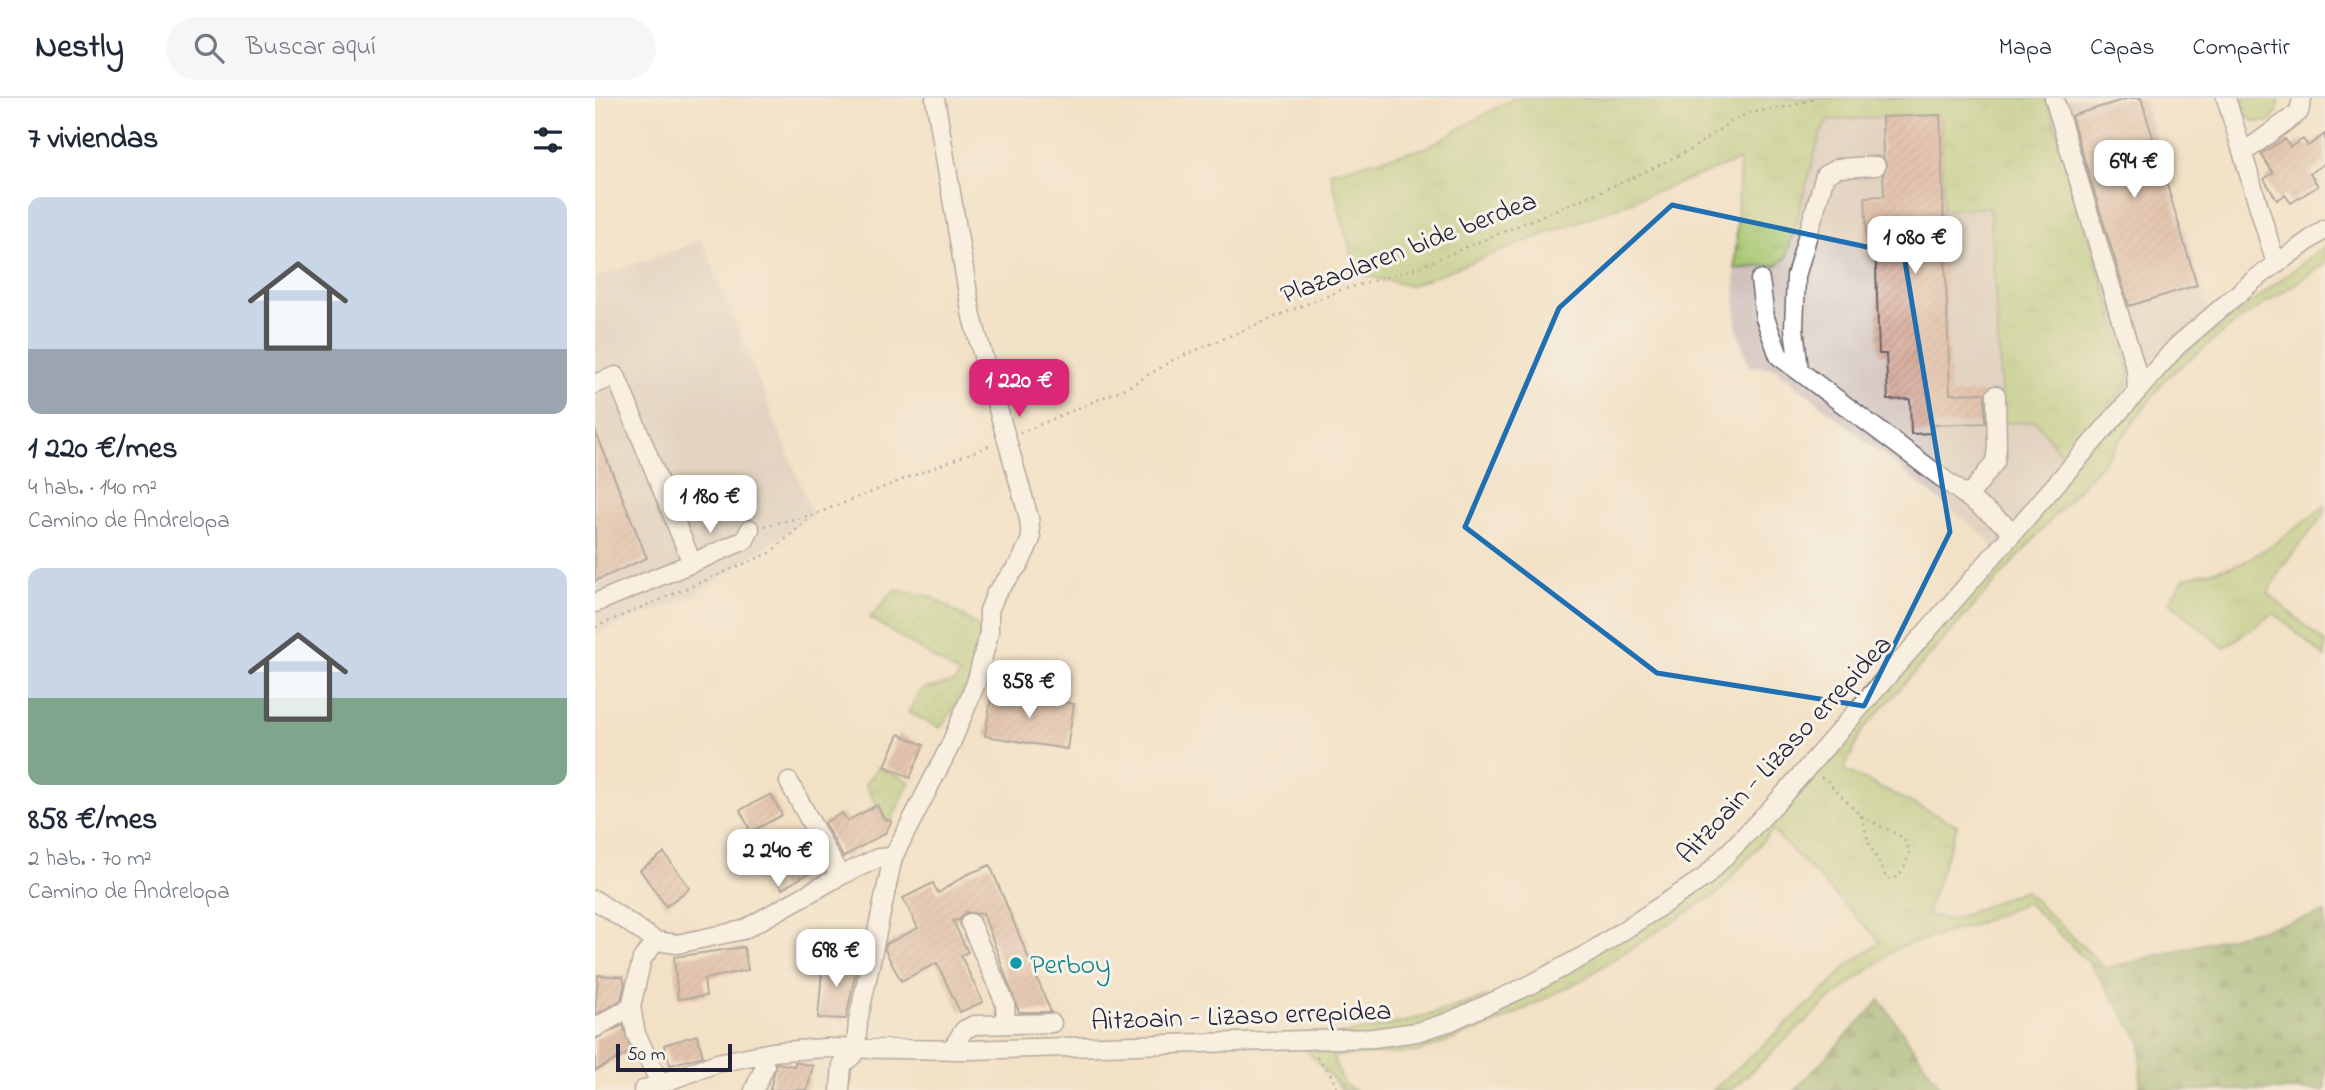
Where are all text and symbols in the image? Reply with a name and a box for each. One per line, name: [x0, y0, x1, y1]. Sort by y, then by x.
search box: [166, 17, 656, 80]
text: Nestly: [35, 24, 124, 72]
icon: search: [190, 29, 228, 67]
text: Buscar aquí: [246, 29, 376, 67]
text: Mapa: [1999, 31, 2052, 66]
text: Capas: [2090, 31, 2154, 66]
text: Compartir: [2192, 31, 2290, 66]
text: 7 viviendas: [28, 118, 158, 162]
icon: filters: [529, 121, 567, 159]
pin: 694 €: [2085, 140, 2183, 200]
text: 694 €: [2110, 146, 2158, 179]
street label: Plazaolaren bide berdea: [1275, 182, 1543, 317]
pin: 1 080 €: [1850, 216, 1980, 276]
text: 1 080 €: [1883, 222, 1947, 255]
icon: home: [235, 243, 361, 369]
pin: 1 220 €: [954, 360, 1084, 419]
text: 1 220 €: [985, 365, 1053, 398]
text: 1 220 €/mes: [28, 428, 178, 472]
text: 4 hab. · 140 m²: [28, 472, 157, 505]
pin: 1 180 €: [645, 476, 775, 535]
text: 1 180 €: [680, 481, 740, 514]
text: Camino de Andrelopa: [28, 505, 230, 538]
icon: home: [235, 614, 361, 740]
street label: Aitzoain - Lizaso errepidea: [1668, 626, 1903, 874]
pin: 858 €: [980, 660, 1078, 720]
text: 858 €: [1003, 666, 1055, 699]
text: 858 €/mes: [28, 799, 157, 843]
pin: 2 240 €: [713, 830, 843, 889]
text: 2 240 €: [743, 835, 813, 868]
text: 2 hab. · 70 m²: [28, 843, 152, 876]
text: Camino de Andrelopa: [28, 876, 230, 909]
pin: 698 €: [787, 930, 885, 989]
text: 698 €: [812, 935, 860, 968]
place label: Perboy: [1030, 946, 1111, 987]
marker: Perboy: [1008, 955, 1024, 971]
street label: Aitzoain - Lizaso errepidea: [1090, 992, 1392, 1043]
scale bar: [616, 1041, 731, 1073]
text: 50 m: [627, 1042, 666, 1069]

